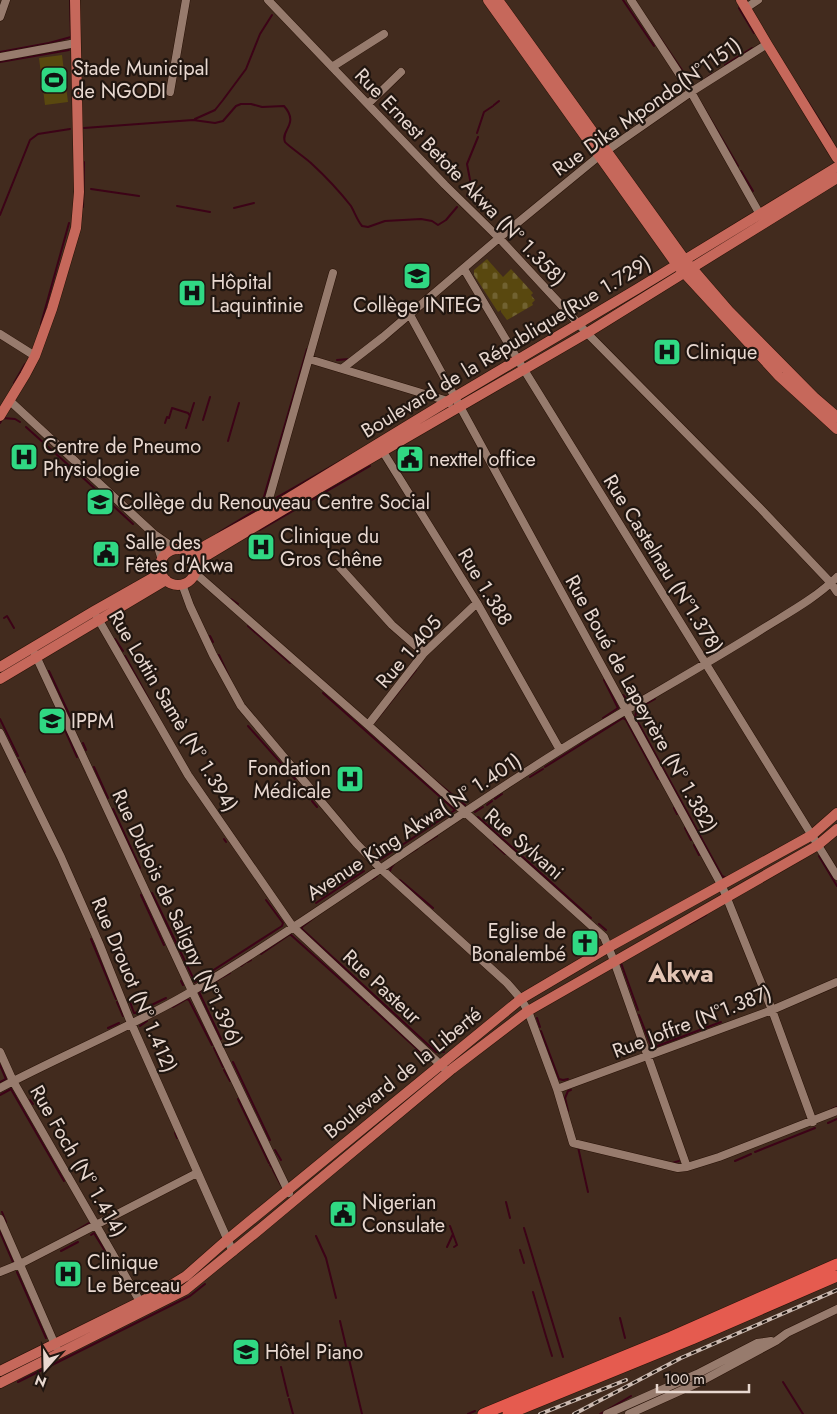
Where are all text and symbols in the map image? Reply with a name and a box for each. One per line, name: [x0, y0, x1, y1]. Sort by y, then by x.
street label: Rue Dika Mpondo(N°1151): [547, 31, 747, 183]
place label: Stade Municipal de NGODI: [73, 54, 209, 106]
street label: Rue Ernest Betote Akwa (N° 1.358): [348, 62, 572, 292]
sports icon: Stade Municipal de NGODI: [39, 65, 69, 95]
street label: Boulevard de la République(Rue 1.729): [356, 249, 656, 445]
school or university icon: Collège INTEG: [402, 261, 432, 291]
place label: Hôpital Laquintinie: [211, 268, 303, 320]
hospital icon: Hôpital Laquintinie: [177, 278, 207, 308]
place label: Collège INTEG: [353, 291, 481, 320]
hospital icon: Clinique: [652, 337, 682, 367]
place label: Clinique: [686, 338, 757, 367]
place label: Centre de Pneumo Physiologie: [43, 432, 201, 484]
hospital icon: Centre de Pneumo Physiologie: [9, 442, 39, 472]
public building icon: nexttel office: [395, 444, 425, 474]
place label: nexttel office: [429, 445, 536, 474]
street label: Rue Castelnau (N°1.378): [596, 469, 730, 659]
school or university icon: Collège du Renouveau Centre Social: [85, 487, 115, 517]
place label: Collège du Renouveau Centre Social: [119, 488, 430, 517]
place label: Clinique du Gros Chêne: [280, 522, 382, 574]
place label: Salle des Fêtes d'Akwa: [125, 528, 233, 580]
hospital icon: Clinique du Gros Chêne: [246, 532, 276, 562]
public building icon: Salle des Fêtes d'Akwa: [91, 539, 121, 569]
street label: Rue 1.388: [450, 543, 520, 631]
street label: Rue Boué de Lapeyrère (N° 1.382): [558, 570, 724, 838]
street label: Rue Lottin Samè (N° 1.394): [101, 605, 245, 817]
street label: Rue 1.405: [369, 609, 449, 695]
school or university icon: IPPM: [37, 706, 67, 736]
place label: IPPM: [71, 707, 114, 736]
street label: Avenue King Akwa( N° 1.401): [301, 746, 527, 908]
place label: Fondation Médicale: [248, 754, 331, 806]
hospital icon: Fondation Médicale: [335, 764, 365, 794]
street label: Rue Dubois de Saligny (N°1.396): [105, 785, 249, 1051]
street label: Rue Sylvani: [478, 801, 570, 887]
street label: Rue Drouot (N° 1.412): [84, 893, 184, 1077]
place label: Eglise de Bonalembé: [472, 917, 566, 969]
church icon: Eglise de Bonalembé: [570, 928, 600, 958]
street label: Rue Pasteur: [336, 943, 428, 1031]
district label: Akwa: [647, 955, 714, 991]
street label: Rue Joffre (N°1.387): [608, 978, 776, 1066]
street label: Boulevard de la Liberté: [318, 1000, 488, 1146]
street label: Rue Foch (N° 1.414): [23, 1080, 133, 1242]
place label: Nigerian Consulate: [362, 1188, 445, 1240]
public building icon: Nigerian Consulate: [328, 1199, 358, 1229]
place label: Clinique Le Berceau: [87, 1248, 180, 1300]
hospital icon: Clinique Le Berceau: [53, 1259, 83, 1289]
school or university icon: Hôtel Piano: [231, 1337, 261, 1367]
place label: Hôtel Piano: [265, 1338, 363, 1367]
north arrow: [20, 1344, 70, 1394]
scale bar: [657, 1362, 750, 1394]
text: 100 m: [664, 1368, 705, 1390]
text: N: [32, 1370, 49, 1393]

